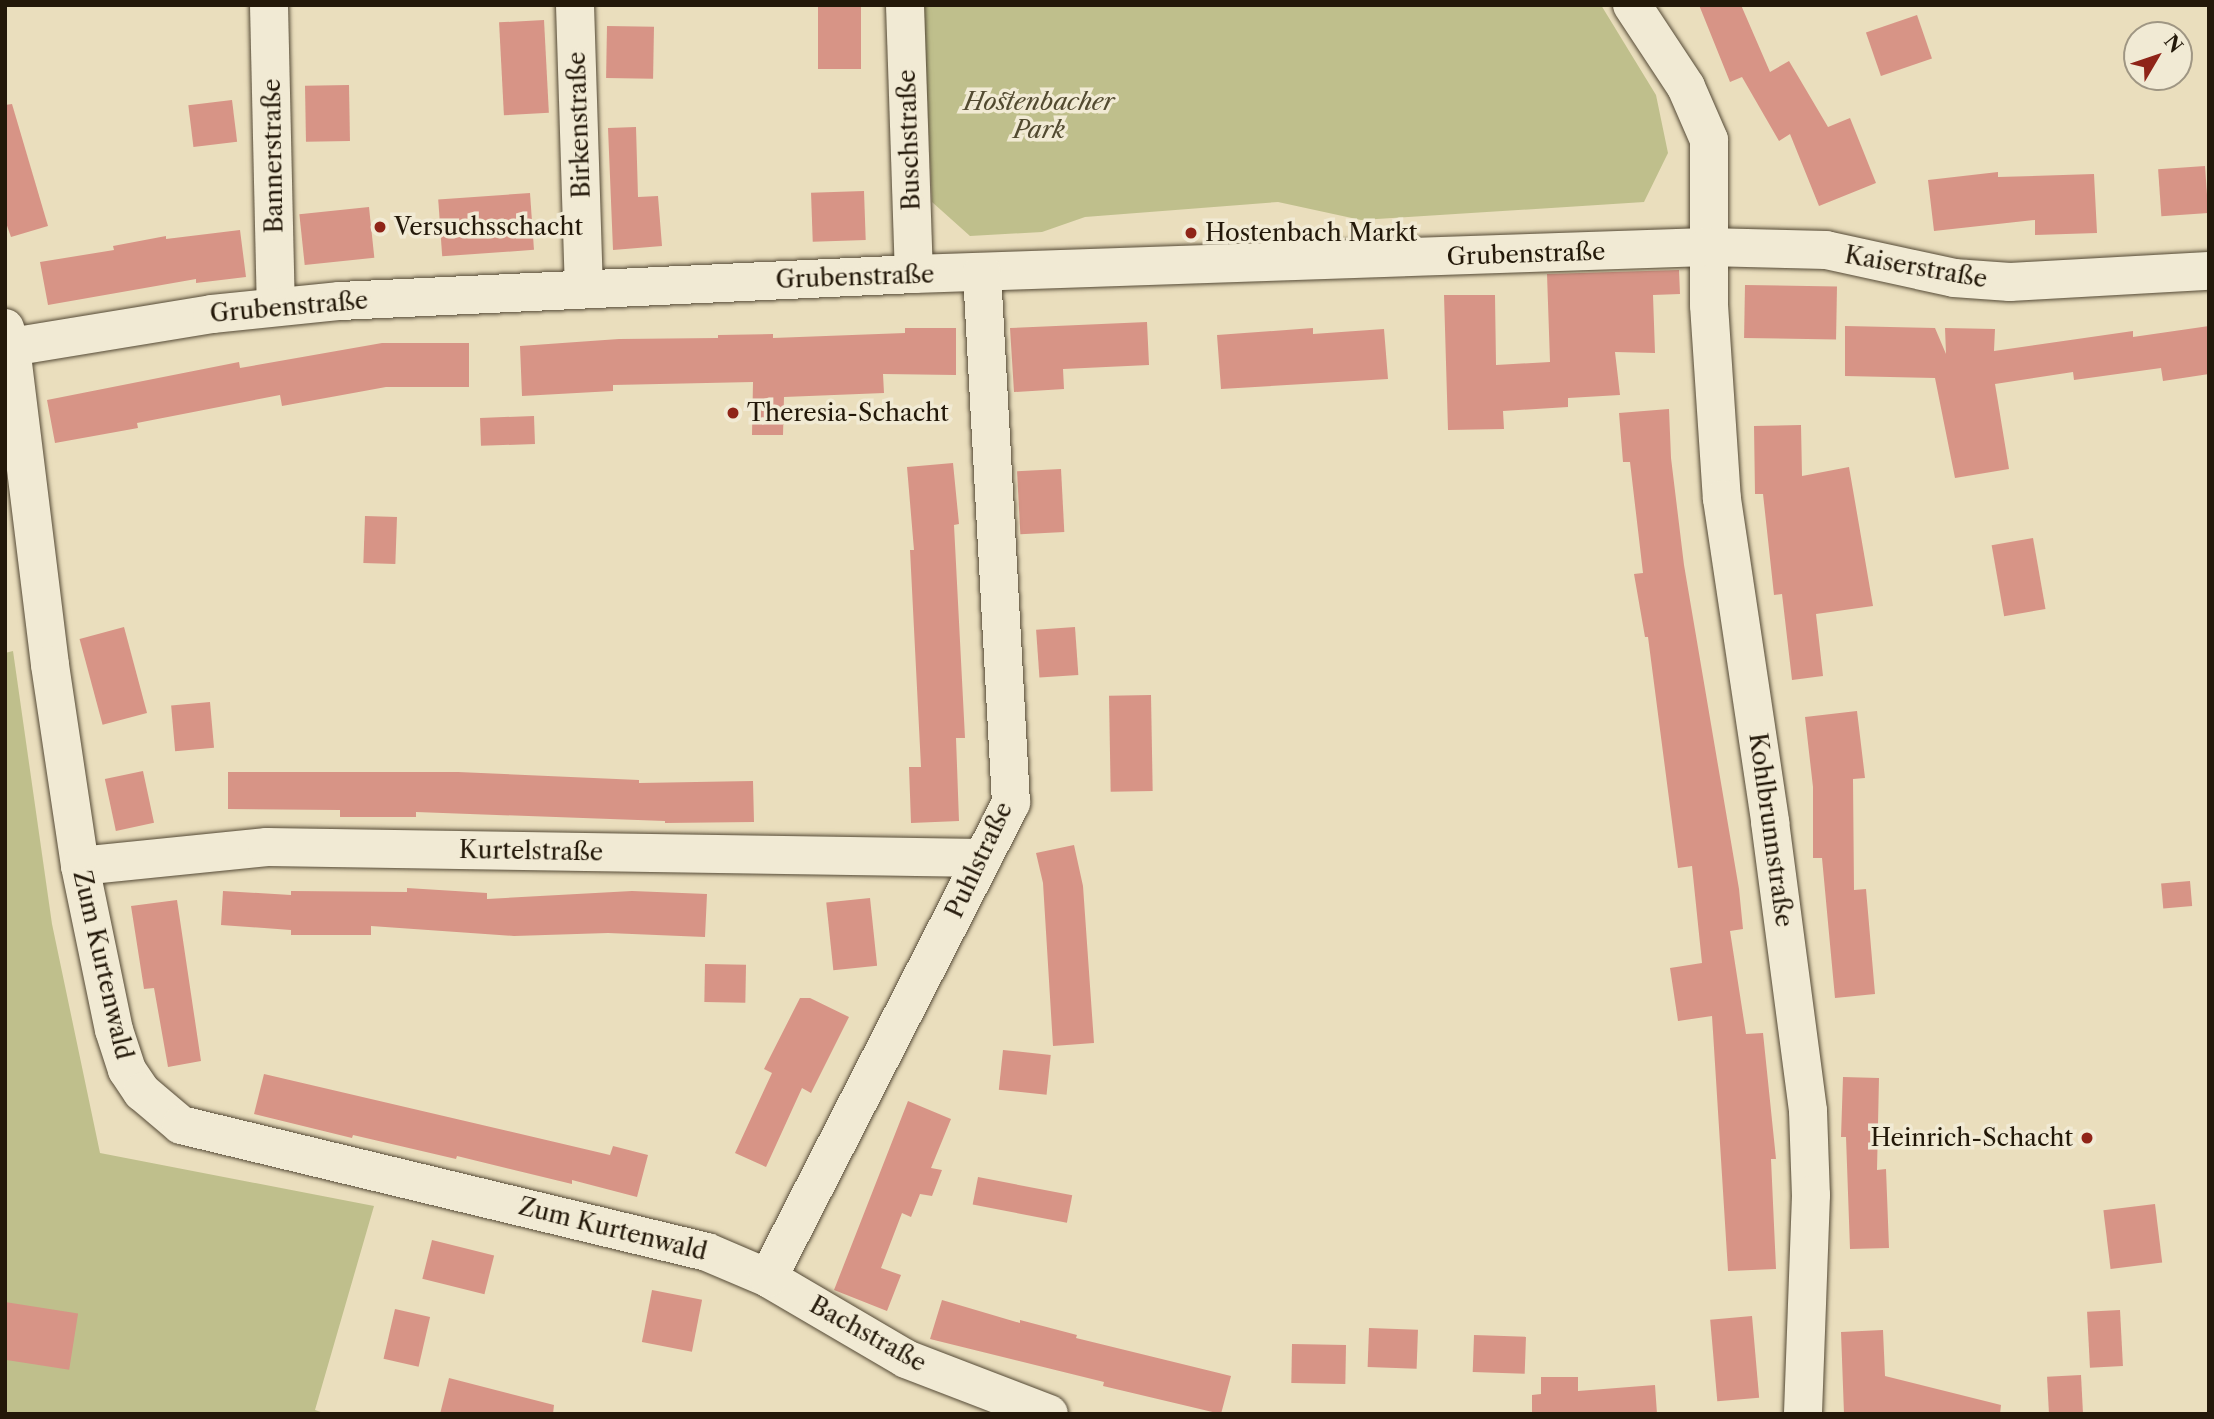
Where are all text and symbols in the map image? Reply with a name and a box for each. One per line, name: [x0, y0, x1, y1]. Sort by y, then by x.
north arrow: [2123, 21, 2193, 91]
text: N: [2159, 30, 2187, 57]
street label: Birkenstraße: [562, 51, 596, 199]
street label: Buschstraße: [892, 69, 926, 211]
street label: Bannerstraße: [257, 78, 289, 234]
park label: Hostenbacher Park: [963, 88, 1115, 144]
place label: Versuchsschacht: [394, 213, 583, 241]
marker: Versuchsschacht: [372, 219, 388, 235]
place label: Hostenbach Markt: [1205, 219, 1417, 247]
marker: Hostenbach Markt: [1183, 225, 1199, 241]
street label: Grubenstraße: [1446, 237, 1606, 271]
street label: Kaiserstraße: [1842, 240, 1990, 294]
street label: Grubenstraße: [775, 260, 935, 294]
street label: Grubenstraße: [209, 286, 369, 328]
place label: Theresia-Schacht: [747, 399, 949, 427]
marker: Theresia-Schacht: [725, 405, 741, 421]
street label: Kohlbrunnstraße: [1743, 731, 1799, 929]
street label: Puhlstraße: [940, 798, 1018, 922]
street label: Kurtelstraße: [459, 835, 603, 867]
street label: Zum Kurtenwald: [67, 868, 139, 1062]
place label: Heinrich-Schacht: [1870, 1124, 2073, 1152]
marker: Heinrich-Schacht: [2079, 1130, 2095, 1146]
street label: Zum Kurtenwald: [516, 1192, 710, 1266]
street label: Bachstraße: [805, 1290, 931, 1378]

